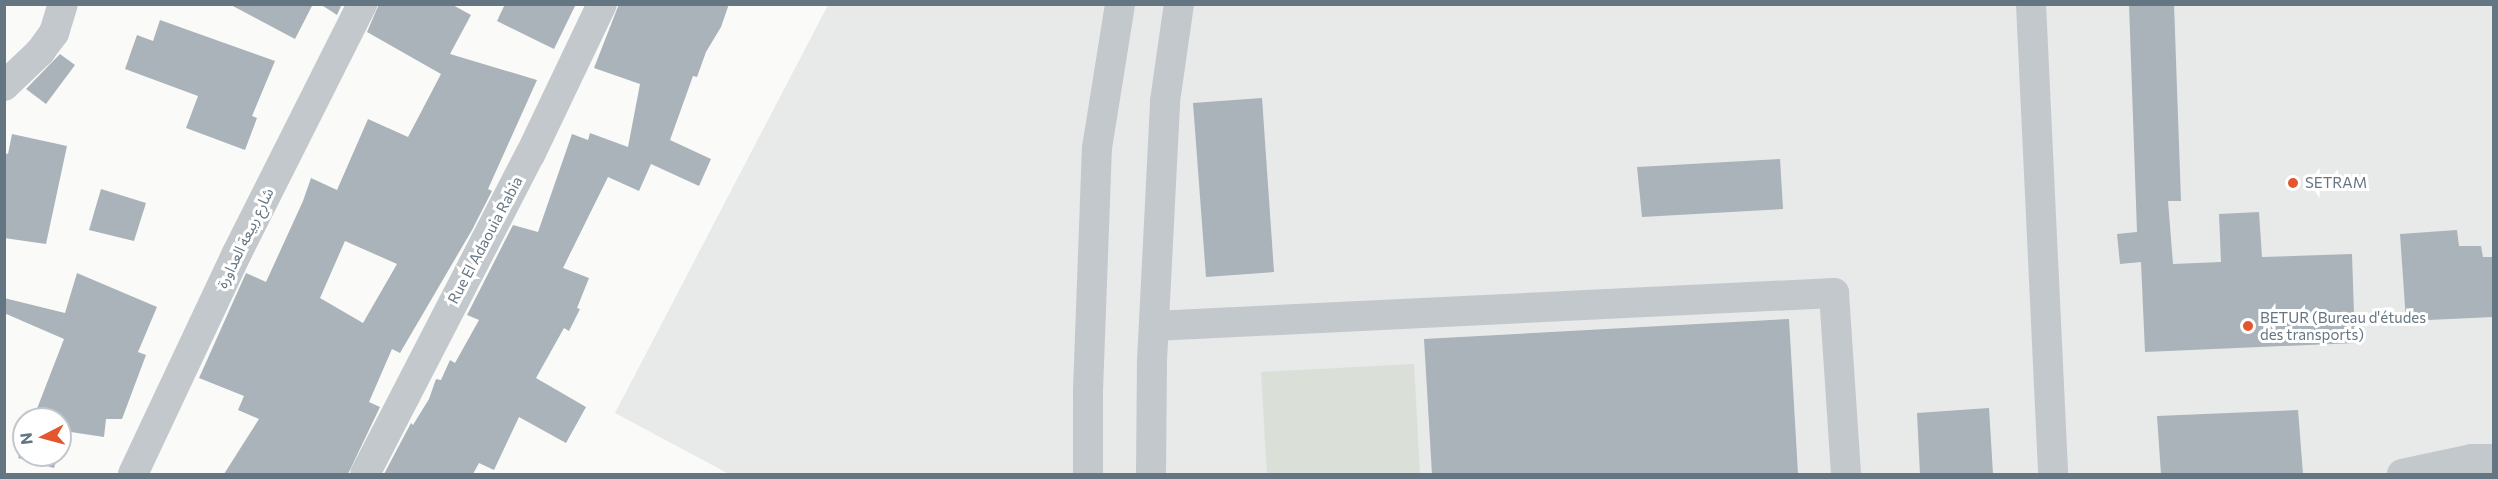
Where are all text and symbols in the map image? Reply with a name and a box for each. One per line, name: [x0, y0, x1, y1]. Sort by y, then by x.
street label: Rue El Adaouia Rabia: [444, 173, 526, 307]
place label: SETRAM: [2305, 174, 2367, 192]
marker: SETRAM: [2286, 176, 2300, 190]
street label: شارع ربيعة العداورة: [213, 185, 277, 291]
place label: BETUR (Bureau d'études des transports): [2260, 308, 2426, 343]
marker: BETUR (Bureau d'études des transports): [2241, 319, 2255, 333]
north arrow: [12, 407, 72, 467]
text: N: [16, 432, 36, 446]

